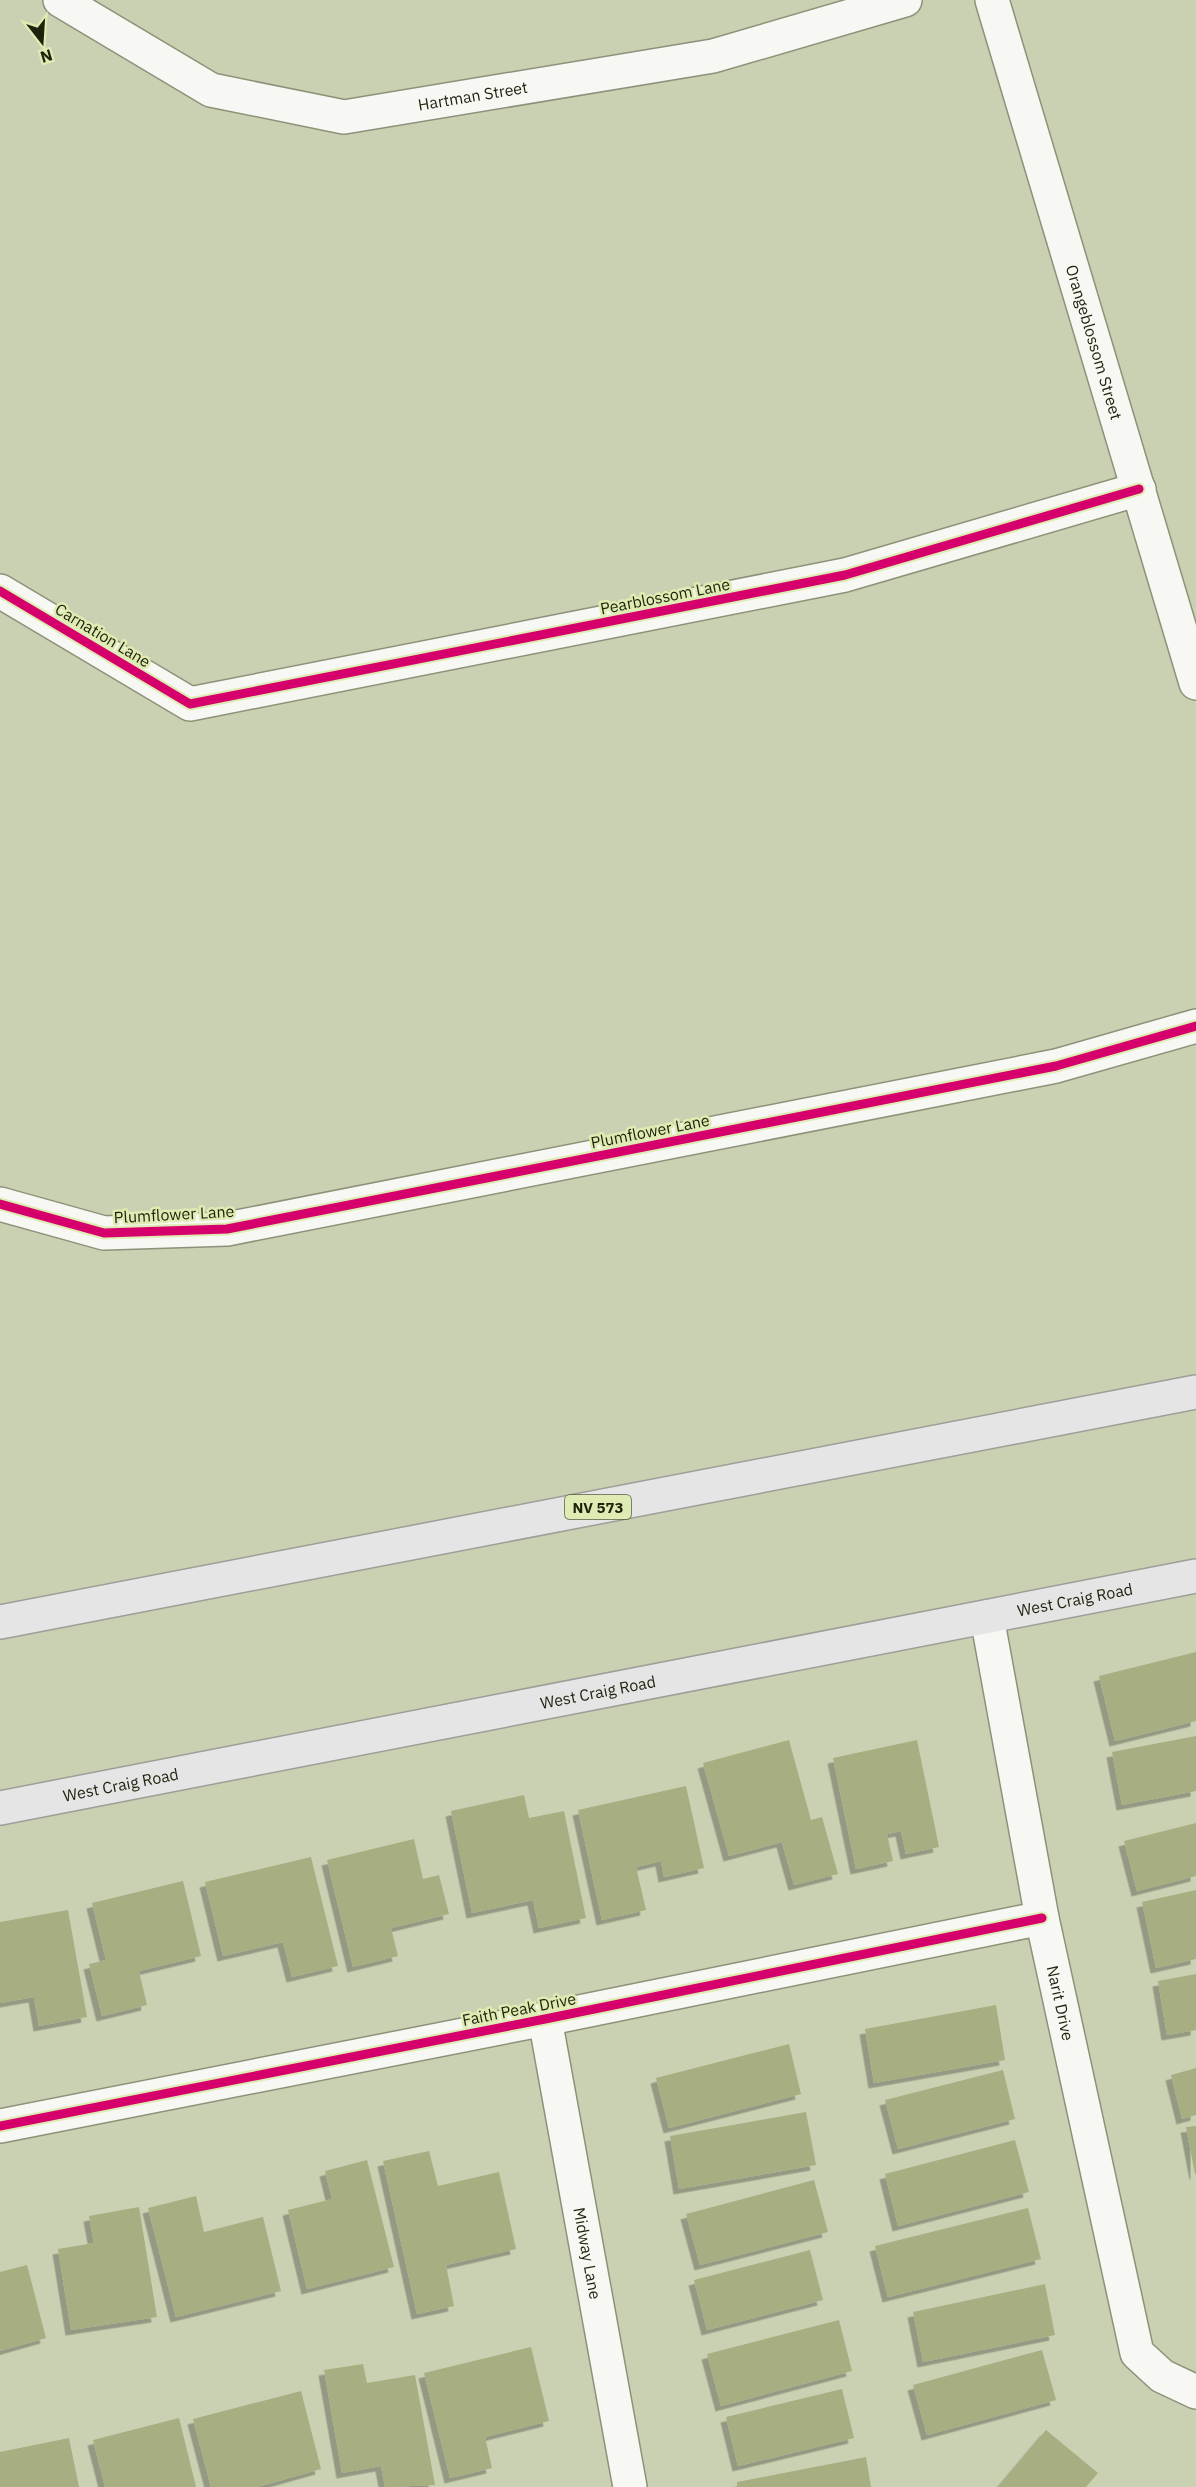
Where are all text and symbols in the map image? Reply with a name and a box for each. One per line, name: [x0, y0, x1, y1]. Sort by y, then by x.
north arrow: [12, 12, 72, 72]
text: N: [38, 45, 55, 68]
street label: Hartman Street: [416, 77, 529, 115]
street label: Orangeblossom Street: [1062, 262, 1127, 422]
street label: Pearblossom Lane: [598, 574, 732, 618]
street label: Carnation Lane: [52, 599, 155, 671]
street label: Plumflower Lane: [589, 1110, 711, 1152]
street label: Plumflower Lane: [113, 1201, 235, 1227]
road number: NV 573: [565, 1495, 631, 1519]
street label: West Craig Road: [1015, 1578, 1134, 1620]
street label: West Craig Road: [538, 1671, 657, 1713]
street label: West Craig Road: [61, 1764, 180, 1806]
street label: Narit Drive: [1043, 1964, 1079, 2043]
street label: Faith Peak Drive: [460, 1988, 578, 2030]
street label: Midway Lane: [569, 2206, 606, 2301]

